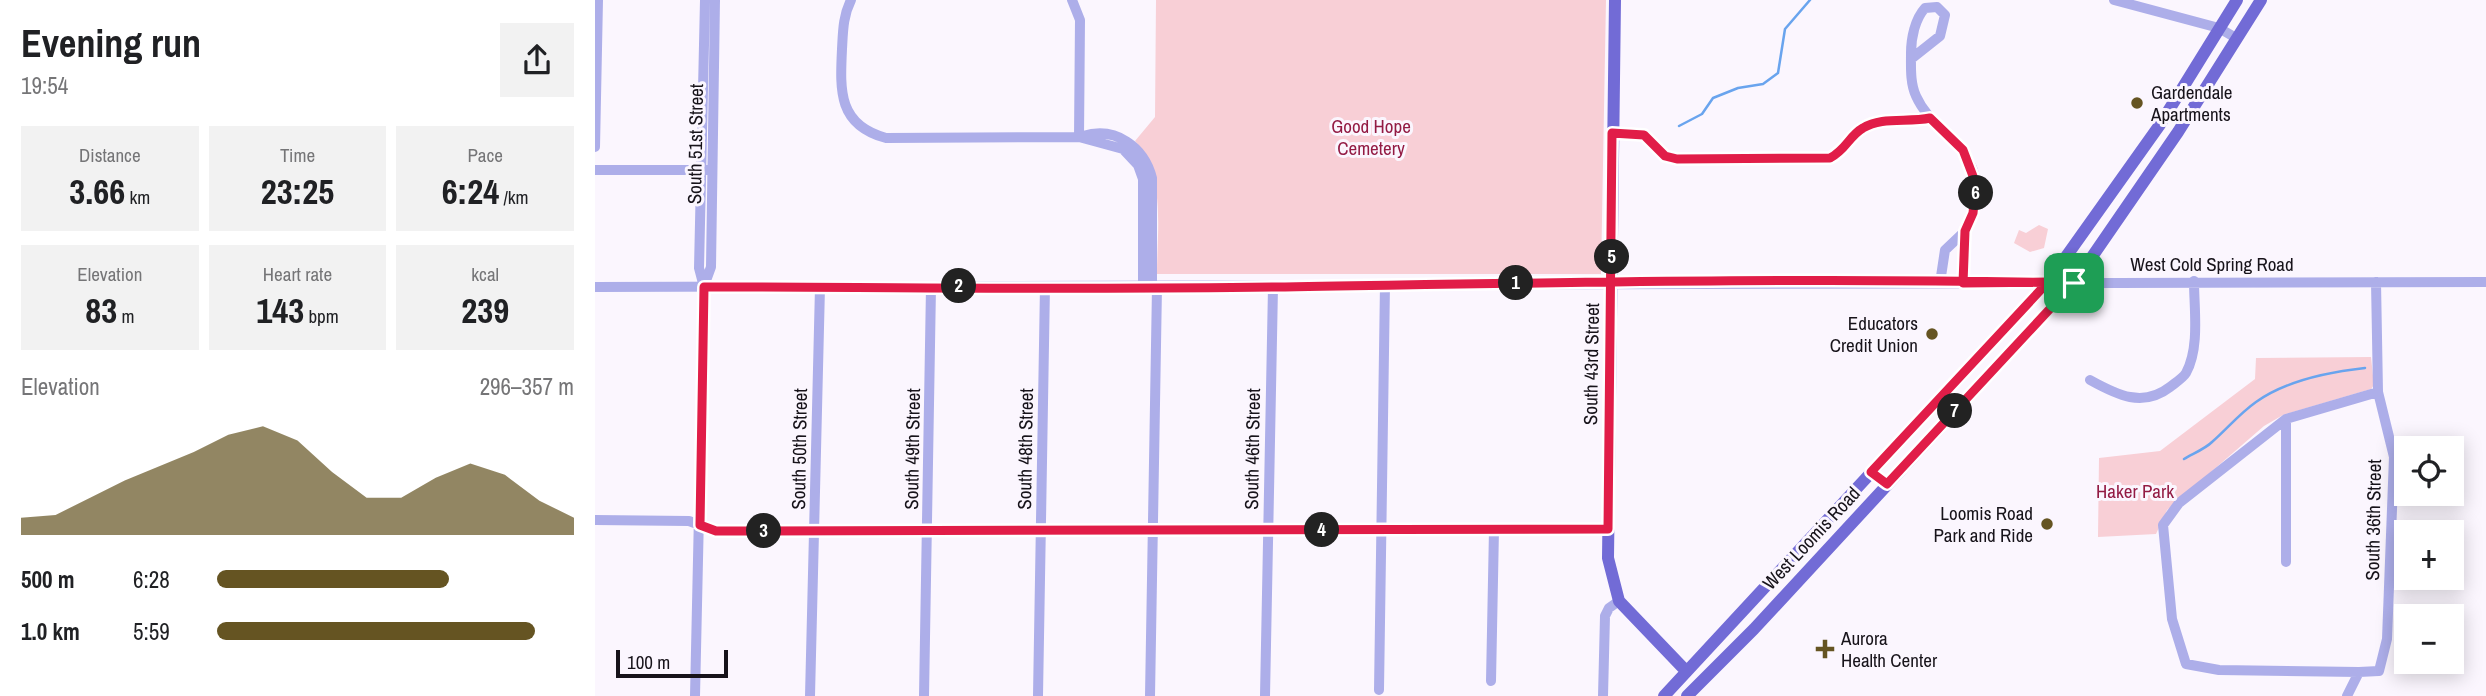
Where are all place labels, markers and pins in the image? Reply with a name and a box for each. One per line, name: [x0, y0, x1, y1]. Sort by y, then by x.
place label: Gardendale Apartments: [2150, 79, 2232, 127]
marker: Gardendale Apartments: [2129, 95, 2145, 111]
pin: 6: [1959, 176, 1993, 210]
pin: 5: [1595, 240, 1629, 274]
pin: [2044, 253, 2104, 313]
pin: 1: [1499, 266, 1534, 300]
pin: 2: [941, 268, 977, 304]
place label: Educators Credit Union: [1830, 310, 1918, 358]
marker: Educators Credit Union: [1924, 326, 1940, 342]
pin: 7: [1937, 394, 1973, 428]
place label: Loomis Road Park and Ride: [1933, 500, 2033, 548]
pin: 4: [1305, 512, 1339, 548]
pin: 3: [747, 514, 781, 548]
marker: Loomis Road Park and Ride: [2039, 516, 2055, 532]
place label: Aurora Health Center: [1840, 625, 1938, 673]
marker: Aurora Health Center: [1815, 639, 1835, 659]

